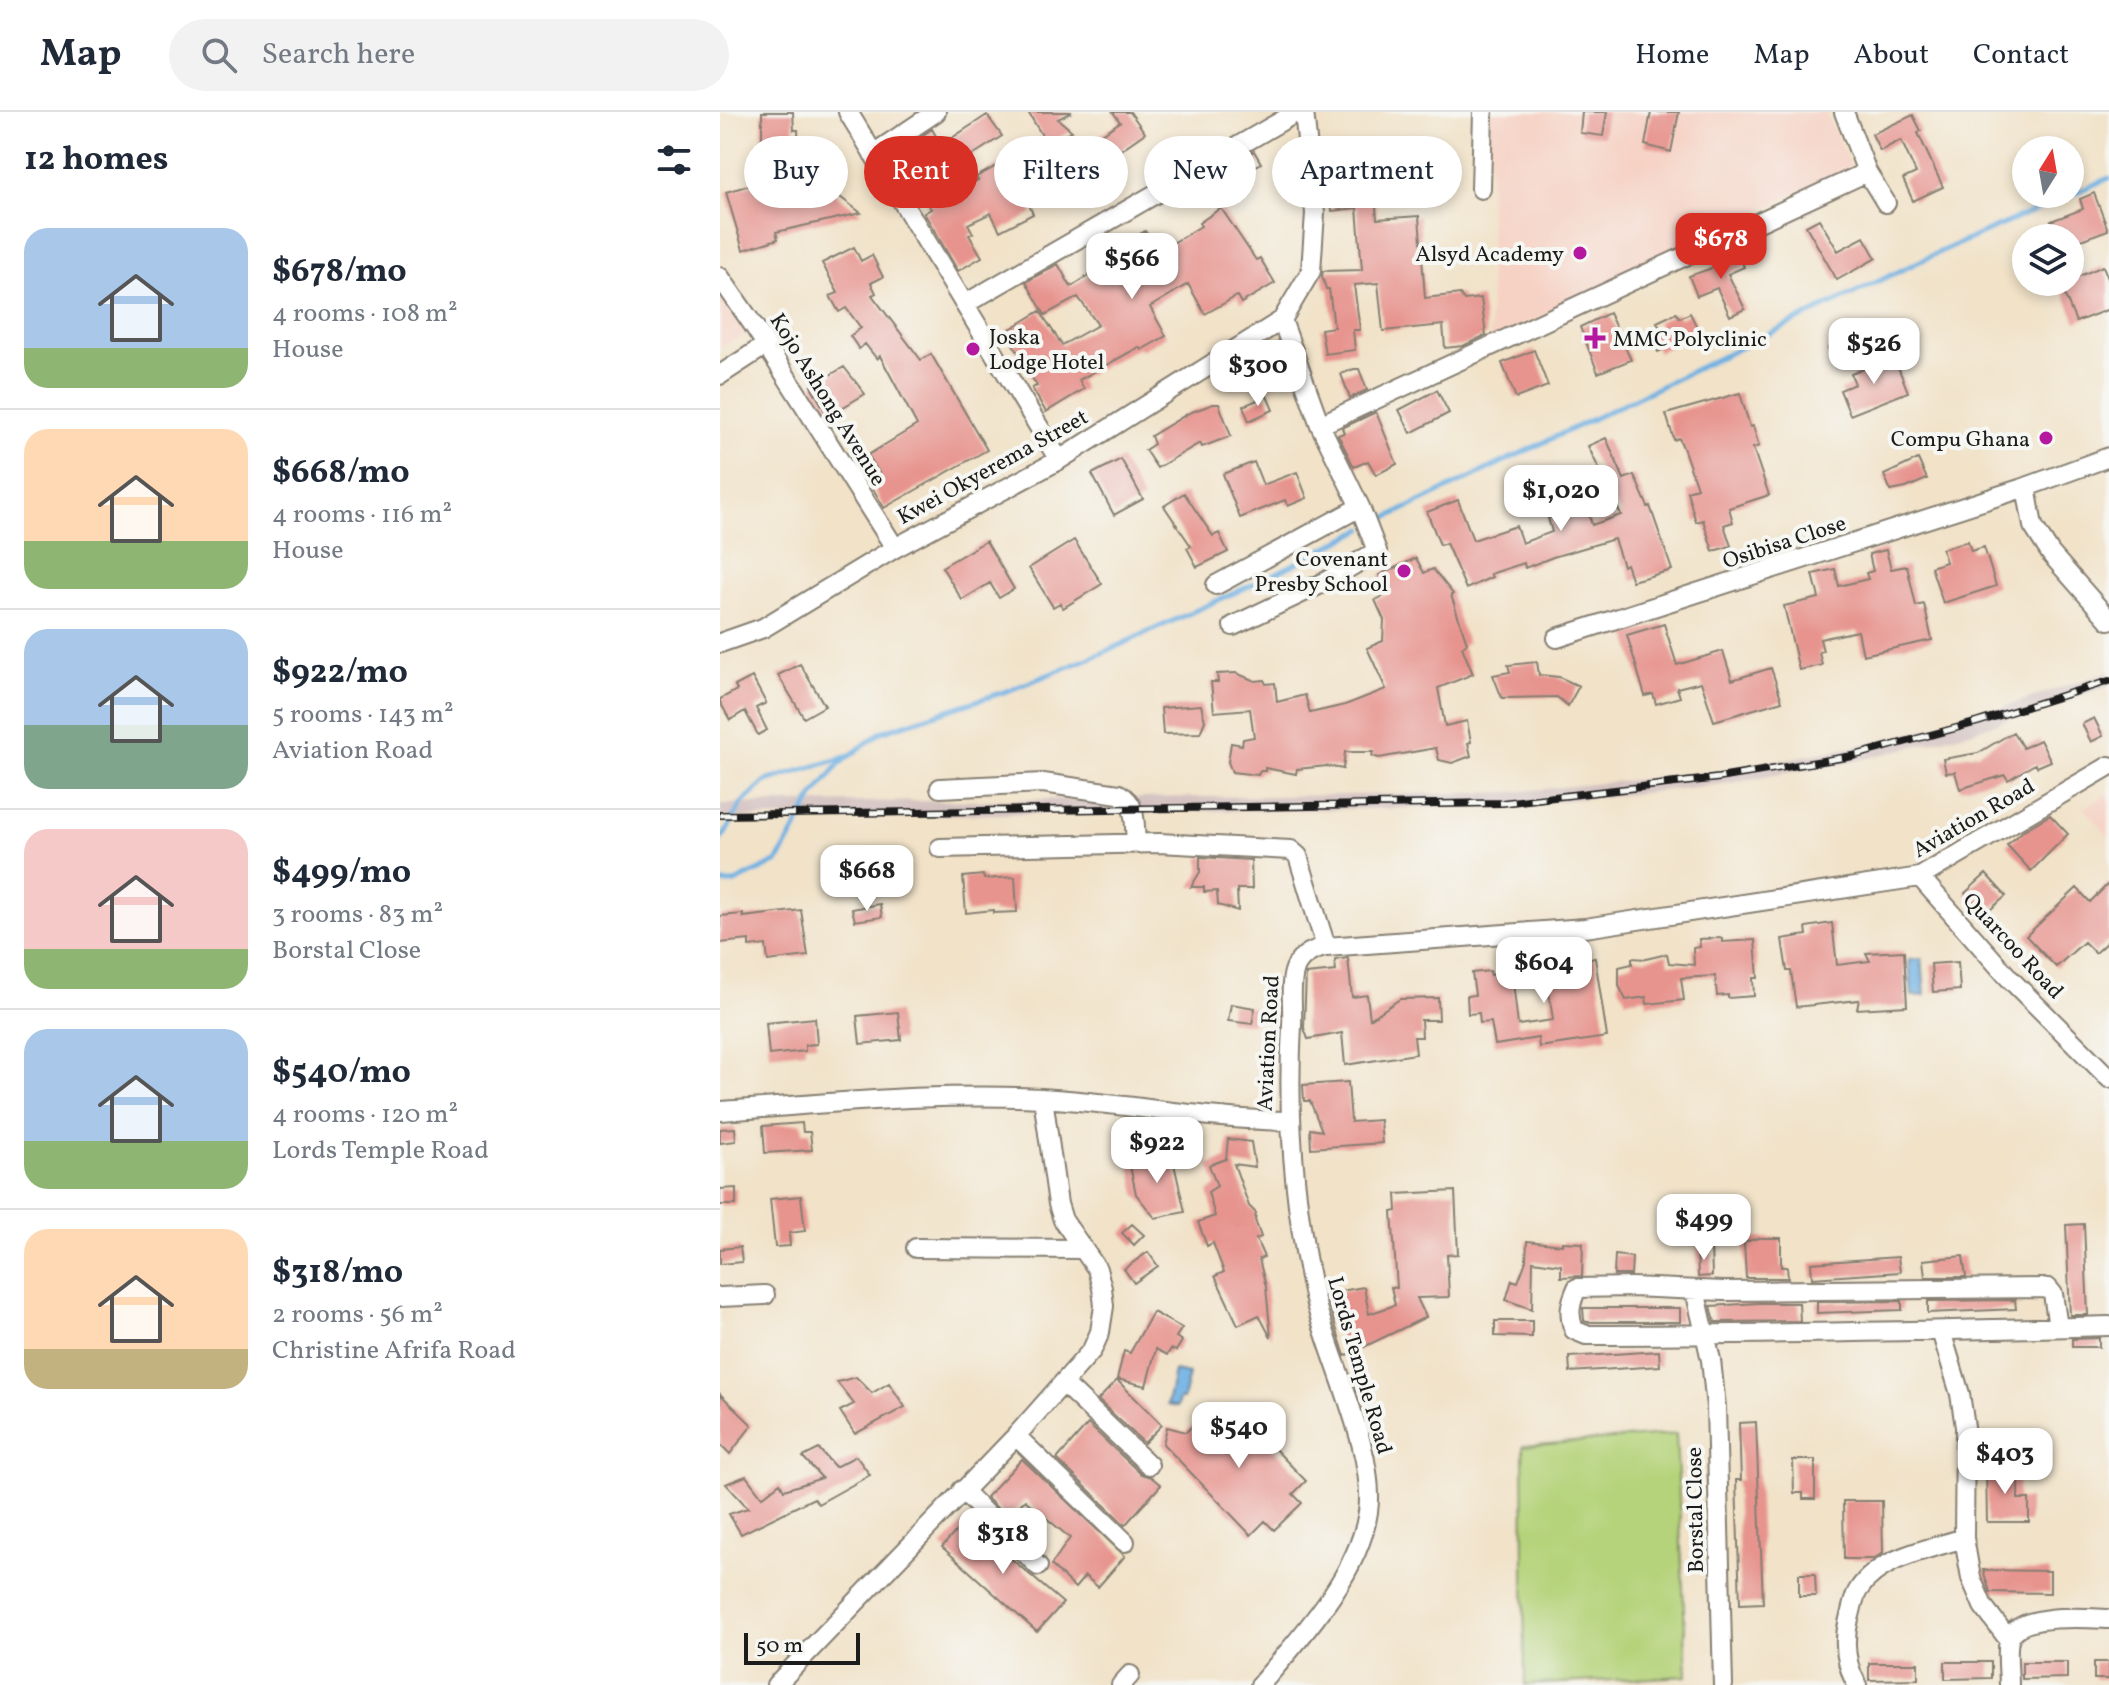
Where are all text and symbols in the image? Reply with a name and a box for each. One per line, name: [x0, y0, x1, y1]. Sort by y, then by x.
search box: [169, 19, 729, 91]
text: Map: [40, 29, 121, 82]
icon: search: [197, 33, 241, 77]
text: Search here: [261, 34, 415, 76]
text: Home: [1635, 36, 1709, 75]
text: Map: [1753, 36, 1809, 75]
text: About: [1853, 36, 1929, 75]
text: Contact: [1973, 36, 2069, 75]
chip: Buy: [744, 136, 848, 208]
chip: Rent: [864, 136, 978, 208]
chip: Filters: [994, 136, 1128, 208]
chip: New: [1144, 136, 1256, 208]
chip: Apartment: [1272, 136, 1462, 208]
north arrow: [2012, 136, 2084, 208]
map controls: [2012, 136, 2084, 296]
text: 12 homes: [24, 137, 168, 184]
icon: filters: [652, 138, 696, 182]
pin: $678: [1674, 213, 1768, 281]
text: $678: [1693, 221, 1749, 257]
button: layers: [2012, 224, 2084, 296]
pin: $566: [1085, 233, 1179, 301]
place label: Alsyd Academy: [1415, 240, 1564, 271]
text: $566: [1104, 241, 1160, 277]
marker: Alsyd Academy: [1571, 244, 1589, 262]
text: $678/mo: [272, 249, 407, 296]
icon: home: [88, 260, 184, 356]
text: 4 rooms · 108 m²: [272, 296, 458, 332]
street label: Kojo Ashong Avenue: [761, 308, 893, 493]
pin: $526: [1827, 318, 1921, 386]
place label: Joska Lodge Hotel: [989, 323, 1104, 379]
place label: MMC Polyclinic: [1613, 325, 1767, 356]
text: $526: [1847, 326, 1901, 362]
marker: MMC Polyclinic: [1584, 327, 1606, 349]
text: House: [272, 332, 344, 368]
marker: Joska Lodge Hotel: [964, 340, 982, 358]
pin: $300: [1211, 340, 1305, 408]
text: $300: [1228, 348, 1288, 384]
street label: Kwei Okyerema Street: [892, 403, 1095, 534]
place label: Compu Ghana: [1891, 425, 2030, 456]
marker: Compu Ghana: [2037, 429, 2055, 447]
text: $668/mo: [272, 450, 410, 497]
icon: home: [88, 461, 184, 557]
pin: $1,020: [1496, 465, 1626, 533]
text: $1,020: [1522, 473, 1600, 509]
text: 4 rooms · 116 m²: [272, 497, 452, 533]
street label: Osibisa Close: [1719, 509, 1850, 578]
text: House: [272, 533, 344, 569]
place label: Covenant Presby School: [1254, 545, 1388, 601]
marker: Covenant Presby School: [1395, 562, 1413, 580]
text: $922/mo: [272, 650, 408, 697]
icon: home: [88, 661, 184, 757]
text: 5 rooms · 143 m²: [272, 697, 454, 733]
text: Aviation Road: [272, 733, 433, 769]
street label: Aviation Road: [1907, 772, 2041, 867]
pin: $668: [820, 845, 914, 913]
text: $499/mo: [272, 850, 411, 897]
text: $668: [838, 853, 896, 889]
icon: home: [88, 861, 184, 957]
street label: Quarcoo Road: [1954, 886, 2070, 1007]
text: 3 rooms · 83 m²: [272, 897, 443, 933]
text: Borstal Close: [272, 933, 421, 969]
pin: $604: [1497, 937, 1591, 1005]
text: $604: [1514, 945, 1574, 981]
street label: Aviation Road: [1250, 974, 1289, 1112]
text: $540/mo: [272, 1050, 411, 1097]
icon: home: [88, 1061, 184, 1157]
text: 4 rooms · 120 m²: [272, 1097, 458, 1133]
pin: $922: [1110, 1117, 1204, 1185]
text: $922: [1129, 1125, 1185, 1161]
text: Lords Temple Road: [272, 1133, 489, 1169]
pin: $499: [1657, 1194, 1751, 1262]
text: $499: [1675, 1202, 1733, 1238]
text: $318/mo: [272, 1250, 403, 1297]
icon: home: [88, 1261, 184, 1357]
street label: Lords Temple Road: [1318, 1273, 1399, 1458]
text: 2 rooms · 56 m²: [272, 1297, 443, 1333]
text: Christine Afrifa Road: [272, 1333, 516, 1369]
pin: $540: [1192, 1402, 1286, 1470]
text: $540: [1210, 1410, 1268, 1446]
pin: $403: [1958, 1428, 2052, 1496]
text: $403: [1976, 1436, 2034, 1472]
street label: Borstal Close: [1680, 1447, 1713, 1573]
pin: $318: [956, 1508, 1050, 1576]
text: $318: [977, 1516, 1029, 1552]
scale bar: [744, 1629, 860, 1665]
text: 50 m: [756, 1631, 803, 1662]

